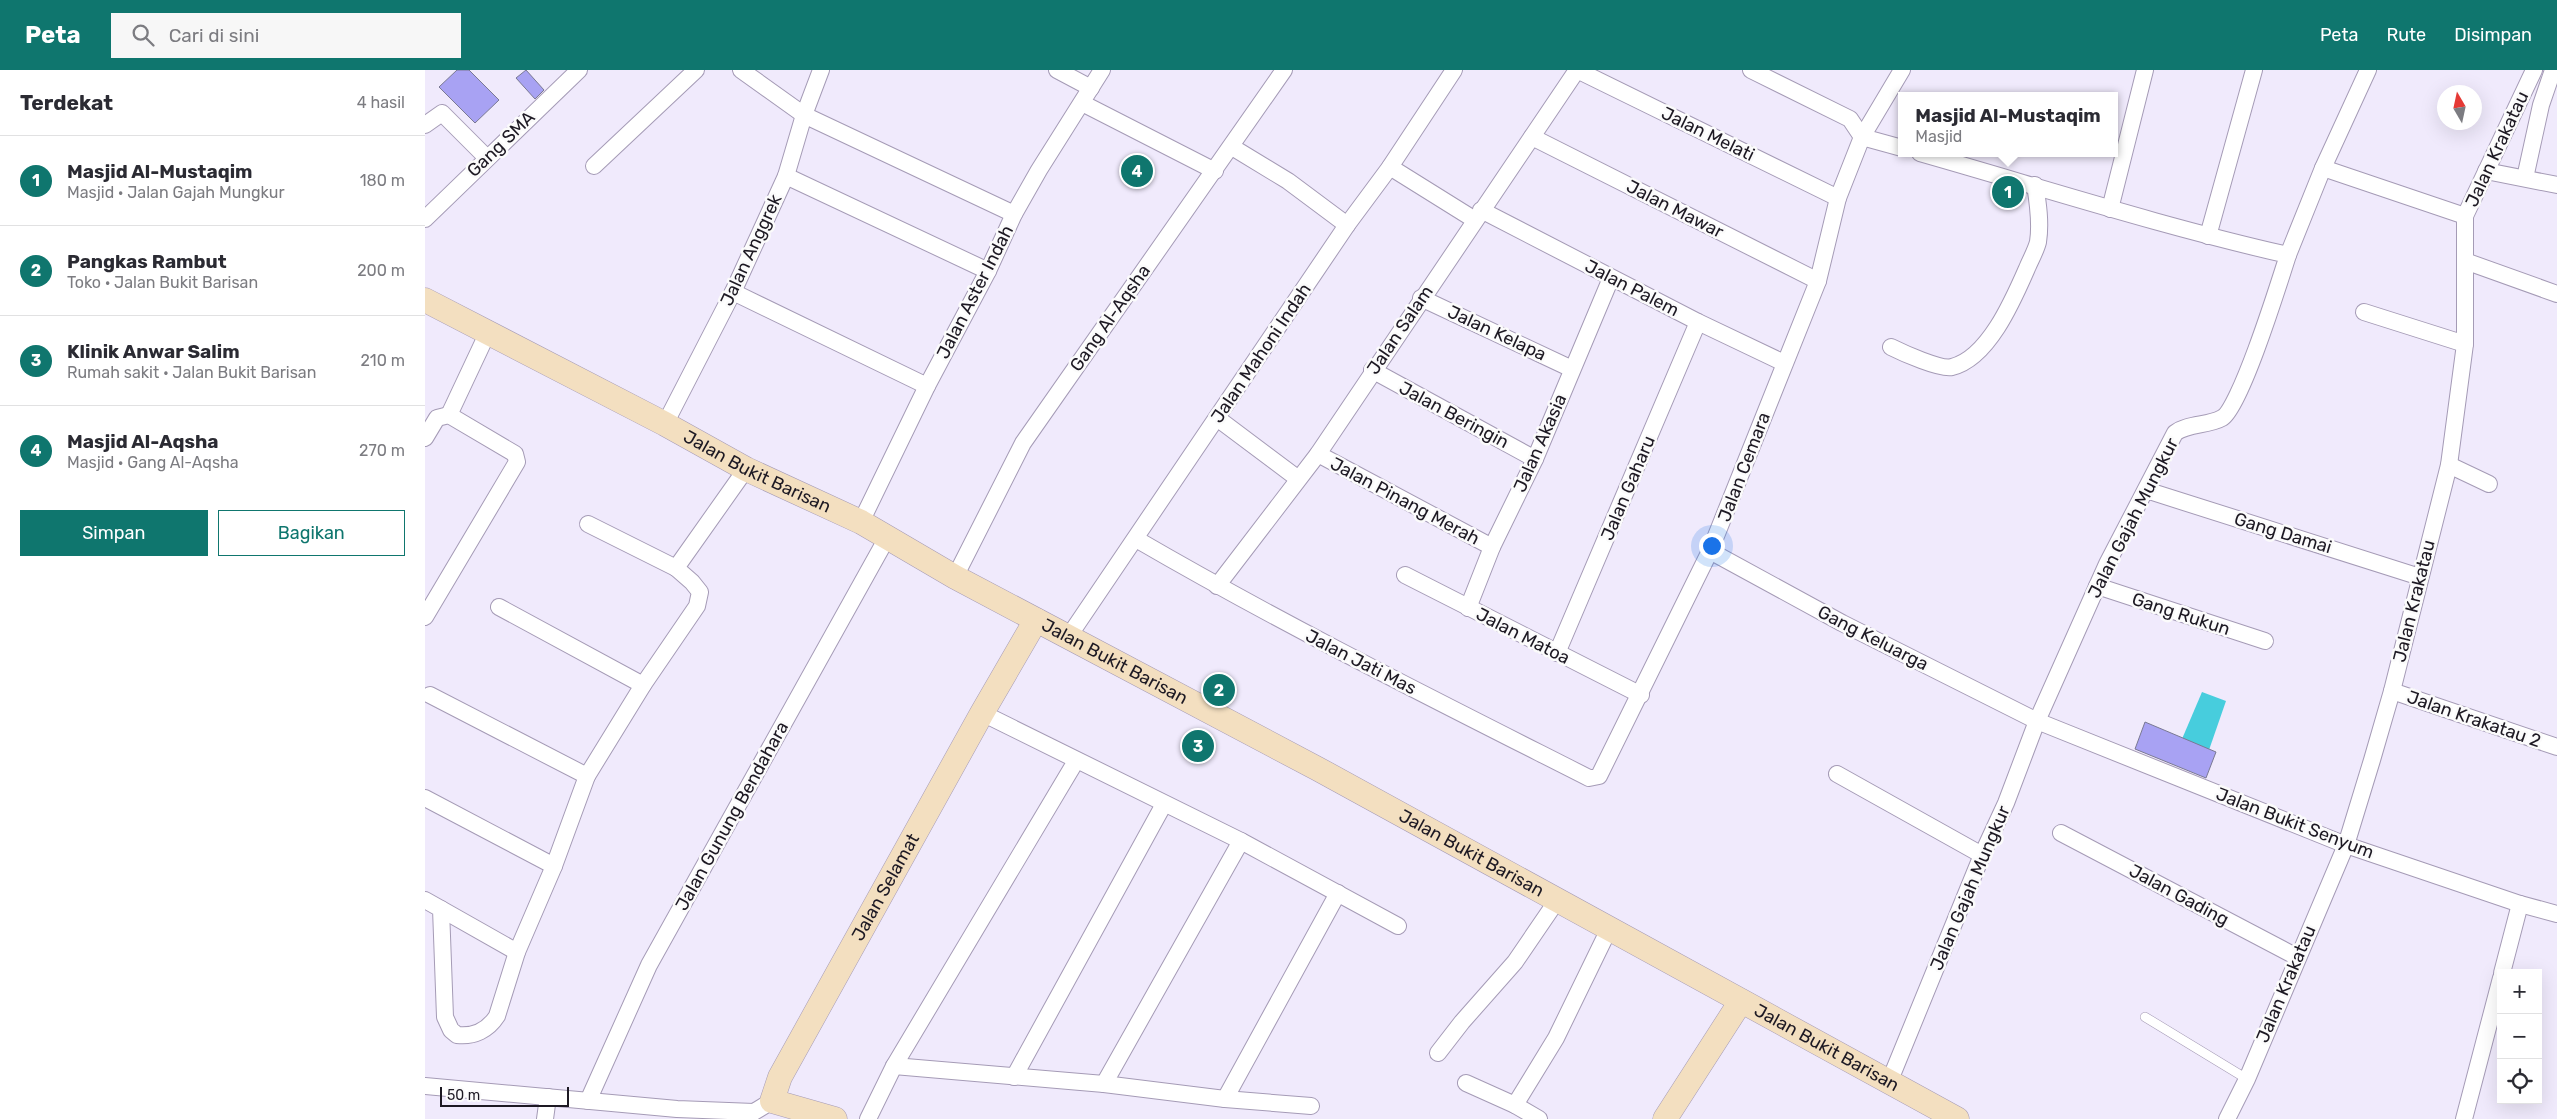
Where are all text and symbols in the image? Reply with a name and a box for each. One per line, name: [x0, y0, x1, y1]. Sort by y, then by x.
search box: [111, 13, 461, 58]
text: Peta: [25, 21, 81, 49]
icon: search: [129, 21, 157, 49]
text: Cari di sini: [169, 24, 259, 47]
text: Peta: [2320, 24, 2358, 46]
text: Rute: [2386, 24, 2426, 46]
text: Disimpan: [2454, 24, 2532, 46]
north arrow: [2437, 85, 2482, 130]
street label: Jalan Krakatau: [2461, 88, 2533, 210]
text: Terdekat: [20, 90, 113, 115]
popup: [1898, 92, 2118, 157]
text: 4 hasil: [357, 93, 405, 112]
street label: Jalan Melati: [1658, 102, 1758, 166]
text: Masjid Al-Mustaqim: [1915, 104, 2101, 127]
street label: Gang SMA: [462, 106, 540, 182]
text: Masjid: [1915, 127, 1962, 146]
pin: 4: [1121, 152, 1153, 190]
text: Masjid Al-Mustaqim: [67, 160, 253, 183]
text: 1: [32, 171, 40, 190]
text: 180 m: [360, 171, 405, 190]
pin: 1: [1992, 173, 2024, 211]
street label: Jalan Mawar: [1623, 175, 1727, 243]
text: Masjid · Jalan Gajah Mungkur: [67, 183, 285, 202]
street label: Jalan Anggrek: [715, 190, 787, 309]
street label: Jalan Aster Indah: [932, 221, 1018, 363]
text: Pangkas Rambut: [67, 250, 227, 273]
street label: Jalan Palem: [1581, 255, 1683, 321]
street label: Gang Al-Aqsha: [1065, 260, 1155, 376]
text: 2: [31, 261, 41, 280]
text: 200 m: [357, 261, 405, 280]
text: Toko · Jalan Bukit Barisan: [67, 273, 258, 292]
street label: Jalan Mahoni Indah: [1206, 279, 1316, 427]
street label: Jalan Salam: [1362, 281, 1438, 379]
street label: Jalan Kelapa: [1444, 301, 1550, 365]
text: Klinik Anwar Salim: [67, 340, 240, 363]
text: 3: [31, 351, 41, 370]
text: 210 m: [360, 351, 405, 370]
text: Rumah sakit · Jalan Bukit Barisan: [67, 363, 316, 382]
street label: Jalan Beringin: [1395, 377, 1513, 453]
street label: Jalan Akasia: [1509, 391, 1571, 495]
street label: Jalan Cemara: [1713, 409, 1775, 525]
street label: Jalan Bukit Barisan: [680, 425, 834, 518]
text: Masjid Al-Aqsha: [67, 430, 218, 453]
street label: Jalan Gaharu: [1596, 432, 1660, 544]
street label: Jalan Gajah Mungkur: [2083, 434, 2183, 602]
text: 4: [31, 441, 41, 460]
text: 270 m: [359, 441, 405, 460]
street label: Jalan Pinang Merah: [1327, 452, 1483, 550]
text: Masjid · Gang Al-Aqsha: [67, 453, 239, 472]
street label: Gang Damai: [2232, 508, 2334, 558]
button: Simpan: [20, 510, 208, 556]
button: Bagikan: [218, 510, 405, 556]
your location: [1699, 533, 1725, 559]
street label: Jalan Krakatau: [2388, 538, 2440, 664]
street label: Gang Rukun: [2129, 588, 2233, 640]
street label: Gang Keluarga: [1814, 601, 1932, 675]
street label: Jalan Matoa: [1472, 603, 1574, 669]
street label: Jalan Bukit Barisan: [1038, 614, 1192, 709]
street label: Jalan Jati Mas: [1302, 625, 1420, 699]
pin: 2: [1203, 671, 1235, 709]
street label: Jalan Krakatau 2: [2404, 686, 2544, 752]
street label: Jalan Gunung Bendahara: [671, 718, 793, 914]
pin: 3: [1182, 727, 1214, 765]
street label: Jalan Bukit Senyum: [2213, 783, 2377, 863]
street label: Jalan Gajah Mungkur: [1925, 802, 2015, 974]
street label: Jalan Bukit Barisan: [1395, 804, 1548, 902]
street label: Jalan Selamat: [847, 830, 924, 945]
street label: Jalan Gading: [2125, 860, 2233, 930]
street label: Jalan Krakatau: [2251, 922, 2321, 1046]
map controls: [2497, 969, 2542, 1104]
button: +: [2497, 969, 2542, 1014]
street label: Jalan Bukit Barisan: [1750, 999, 1903, 1096]
button: −: [2497, 1014, 2542, 1059]
button: locate: [2497, 1059, 2542, 1104]
scale bar: [440, 1084, 569, 1107]
text: 50 m: [447, 1087, 480, 1104]

